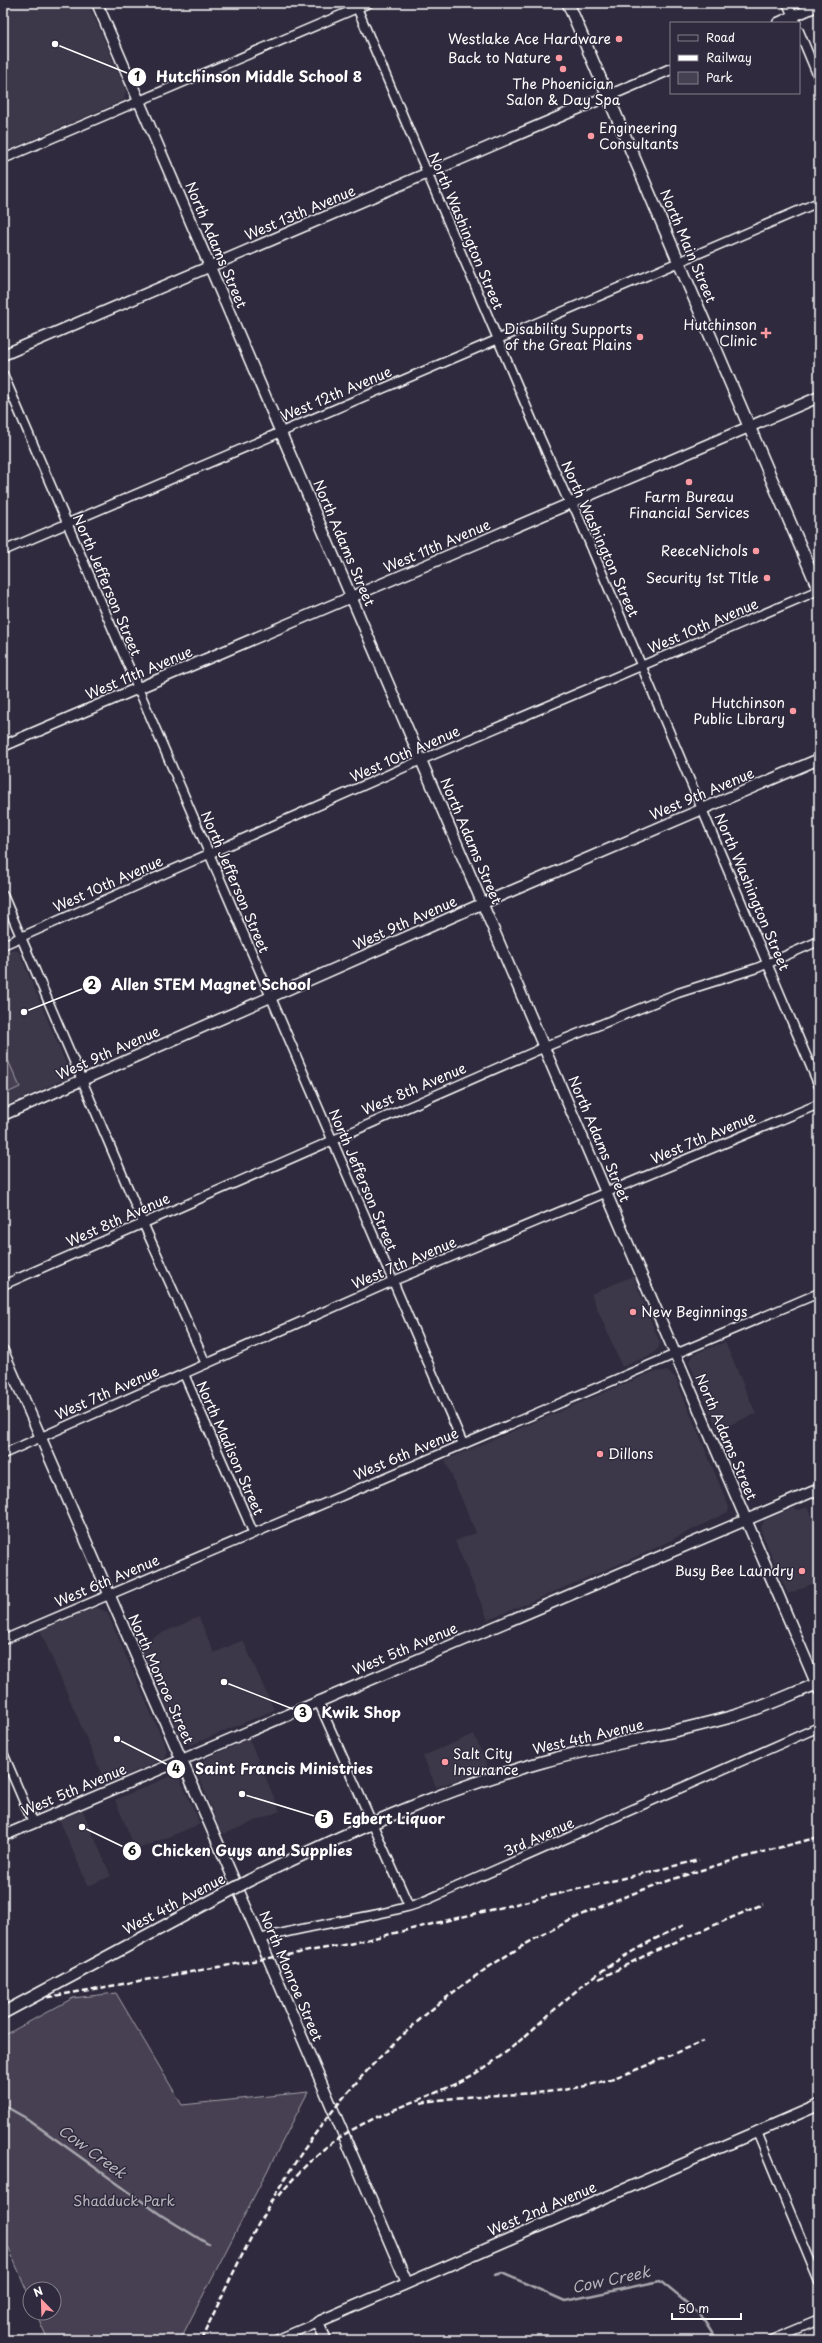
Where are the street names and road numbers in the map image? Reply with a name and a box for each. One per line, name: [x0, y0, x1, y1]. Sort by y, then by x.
street label: North Washington Street: [424, 149, 509, 313]
street label: North Adams Street: [180, 178, 253, 312]
street label: West 13th Avenue: [241, 180, 359, 245]
street label: North Main Street: [655, 186, 722, 306]
street label: West 12th Avenue: [277, 360, 395, 426]
street label: North Washington Street: [556, 457, 645, 621]
street label: North Adams Street: [308, 476, 381, 610]
street label: North Jefferson Street: [68, 511, 147, 659]
street label: West 11th Avenue: [380, 513, 494, 578]
street label: West 10th Avenue: [644, 593, 762, 658]
street label: West 11th Avenue: [82, 640, 196, 705]
street label: West 10th Avenue: [347, 720, 463, 787]
street label: West 9th Avenue: [646, 762, 758, 825]
street label: North Adams Street: [435, 774, 508, 908]
street label: North Jefferson Street: [196, 808, 275, 956]
street label: North Washington Street: [710, 810, 795, 974]
street label: West 10th Avenue: [50, 850, 166, 917]
street label: West 9th Avenue: [349, 890, 460, 955]
street label: West 9th Avenue: [52, 1020, 163, 1085]
street label: West 8th Avenue: [358, 1057, 470, 1120]
street label: North Adams Street: [563, 1072, 636, 1206]
street label: North Jefferson Street: [324, 1106, 403, 1254]
street label: West 7th Avenue: [647, 1106, 759, 1169]
street label: West 8th Avenue: [63, 1187, 173, 1252]
street label: West 7th Avenue: [348, 1231, 460, 1294]
street label: West 7th Avenue: [51, 1360, 163, 1425]
street label: North Adams Street: [690, 1370, 763, 1504]
street label: North Madison Street: [191, 1377, 270, 1518]
street label: West 6th Avenue: [350, 1422, 462, 1485]
street label: West 6th Avenue: [51, 1549, 163, 1612]
street label: North Monroe Street: [123, 1610, 200, 1747]
street label: West 5th Avenue: [349, 1617, 461, 1680]
street label: West 4th Avenue: [530, 1713, 646, 1759]
street label: West 5th Avenue: [18, 1758, 130, 1821]
street label: 3rd Avenue: [500, 1812, 578, 1861]
street label: West 4th Avenue: [119, 1868, 229, 1939]
street label: North Monroe Street: [254, 1907, 329, 2045]
street label: West 2nd Avenue: [484, 2176, 600, 2241]

